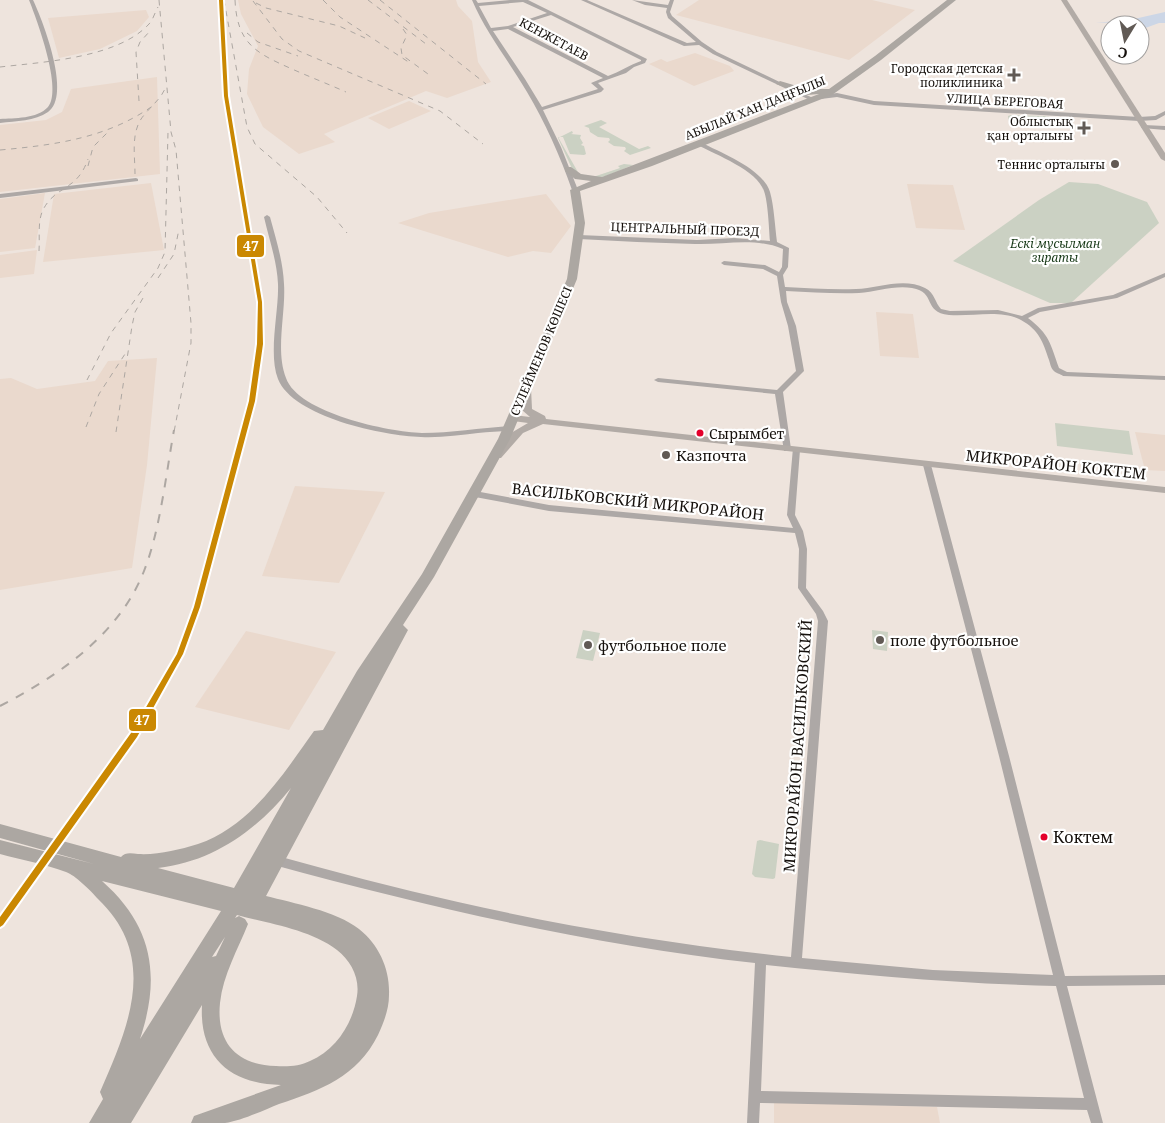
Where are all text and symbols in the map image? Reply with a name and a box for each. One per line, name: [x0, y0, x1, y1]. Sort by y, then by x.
street label: КЕНЖЕТАЕВ: [516, 14, 592, 64]
north arrow: [1100, 15, 1150, 65]
text: С: [1116, 43, 1129, 63]
place label: Городская детская поликлиника: [891, 60, 1003, 91]
marker: Городская детская поликлиника: [1007, 68, 1021, 82]
street label: АБЫЛАЙ ХАН ДАҢҒЫЛЫ: [682, 72, 828, 144]
street label: УЛИЦА БЕРЕГОВАЯ: [946, 89, 1064, 113]
place label: Облыстық қан орталығы: [987, 113, 1073, 144]
marker: Облыстық қан орталығы: [1077, 121, 1091, 135]
place label: Теннис орталығы: [998, 156, 1105, 173]
marker: Теннис орталығы: [1109, 158, 1121, 170]
street label: ЦЕНТРАЛЬНЫЙ ПРОЕЗД: [610, 218, 760, 240]
line badge: 47: [236, 234, 265, 258]
park label: Ескі мұсылман зираты: [1009, 235, 1100, 266]
text: 47: [243, 236, 259, 255]
street label: СҮЛЕЙМЕНОВ КӨШЕСІ: [506, 284, 576, 418]
place label: Сырымбет: [709, 424, 785, 443]
marker: Сырымбет: [695, 428, 705, 438]
place label: Казпочта: [676, 445, 747, 465]
street label: МИКРОРАЙОН КОКТЕМ: [965, 445, 1147, 483]
marker: Казпочта: [660, 449, 672, 461]
street label: ВАСИЛЬКОВСКИЙ МИКРОРАЙОН: [511, 478, 765, 524]
street label: МИКРОРАЙОН ВАСИЛЬКОВСКИЙ: [778, 619, 816, 873]
place label: поле футбольное: [890, 630, 1018, 650]
marker: поле футбольное: [874, 634, 886, 646]
place label: футбольное поле: [598, 635, 726, 655]
marker: футбольное поле: [582, 639, 594, 651]
line badge: 47: [128, 708, 157, 732]
text: 47: [134, 710, 150, 729]
place label: Коктем: [1053, 826, 1113, 848]
marker: Коктем: [1039, 832, 1049, 842]

